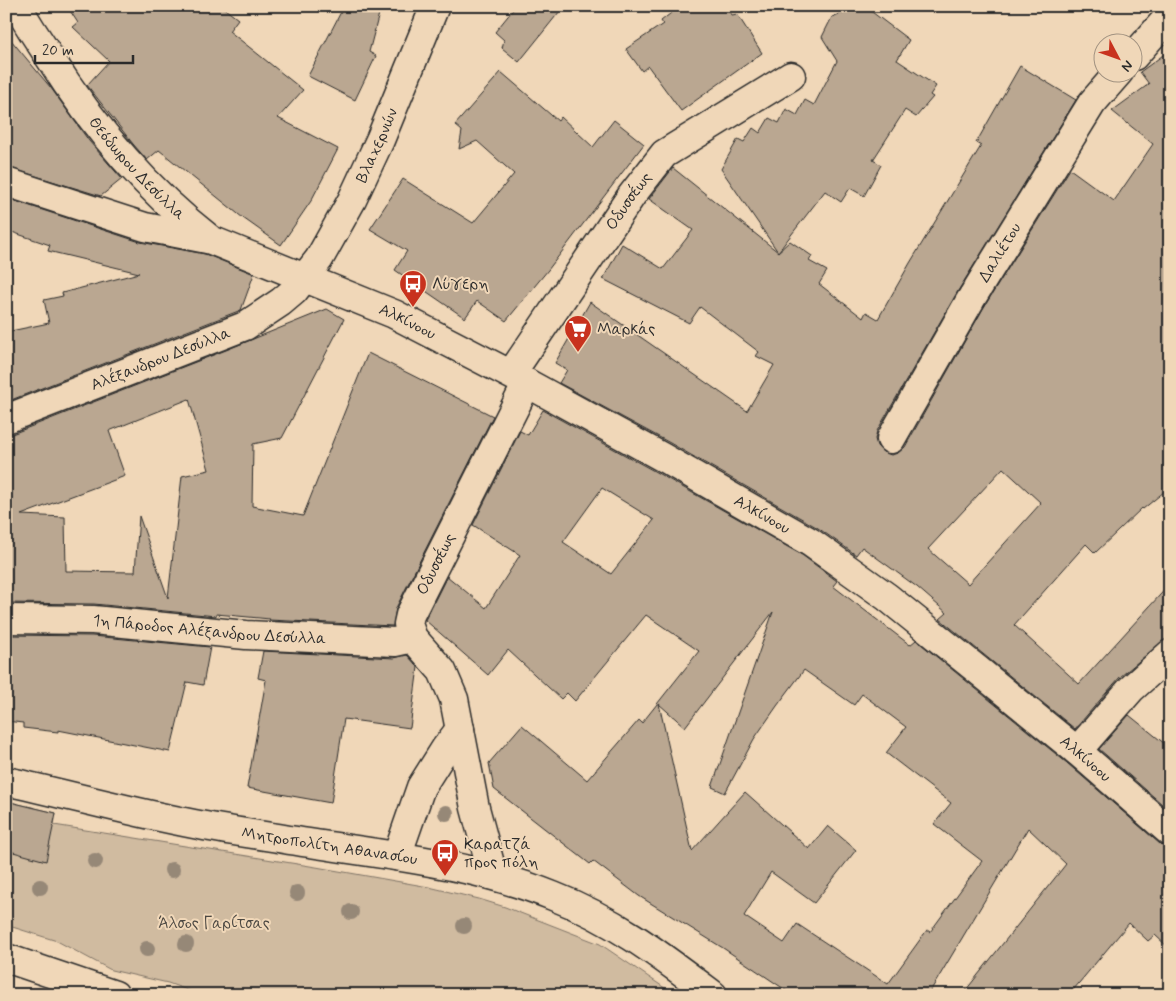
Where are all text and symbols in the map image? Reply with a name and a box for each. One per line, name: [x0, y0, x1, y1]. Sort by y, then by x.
scale bar: [35, 32, 132, 64]
north arrow: [1094, 32, 1144, 82]
text: 20 m: [42, 41, 74, 61]
text: N: [1117, 56, 1137, 75]
street label: Βλαχερνών: [351, 105, 402, 186]
street label: Θεόδωρου Δεσύλλα: [84, 112, 190, 225]
street label: Οδυσσέως: [601, 168, 656, 234]
street label: Δαλιέτου: [973, 219, 1026, 286]
bus stop icon: Λύγερη: [398, 269, 428, 308]
place label: Λύγερη: [432, 274, 489, 295]
street label: Αλκίνοου: [376, 299, 440, 344]
supermarket icon: Μαρκάς: [563, 314, 593, 353]
place label: Μαρκάς: [597, 319, 655, 340]
street label: Αλέξανδρου Δεσύλλα: [88, 322, 234, 395]
street label: Αλκίνοου: [730, 490, 794, 539]
street label: Οδυσσέως: [411, 529, 460, 599]
street label: 1η Πάροδος Αλέξανδρου Δεσύλλα: [92, 610, 327, 649]
street label: Αλκίνοου: [1056, 731, 1116, 787]
street label: Μητροπολίτη Αθανασίου: [240, 822, 419, 870]
place label: Καρατζά προς πόλη: [464, 834, 538, 873]
bus stop icon: Καρατζά προς πόλη: [430, 838, 460, 877]
park label: Άλσος Γαρίτσας: [158, 913, 270, 934]

